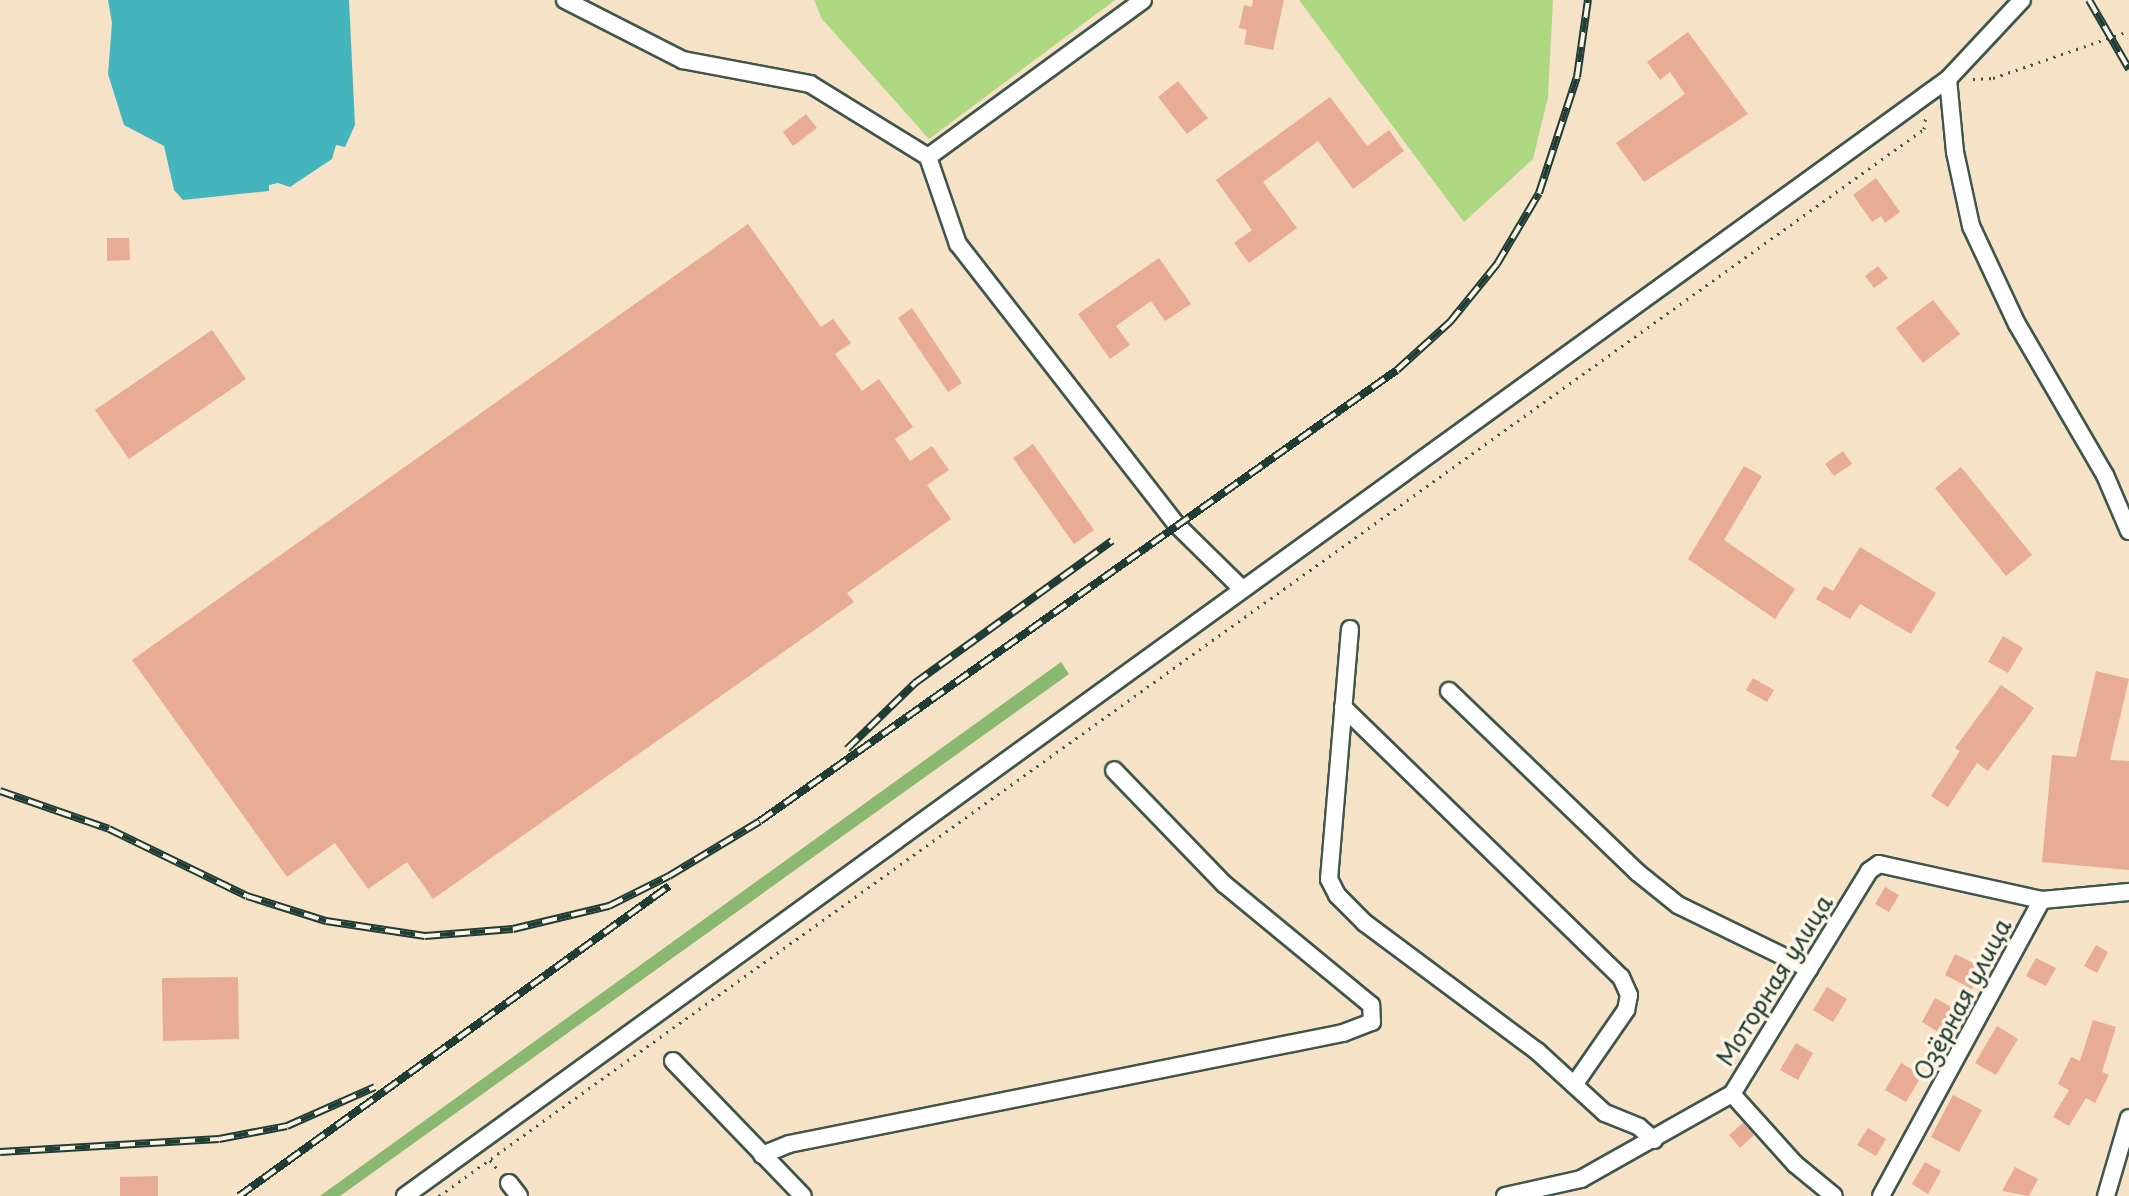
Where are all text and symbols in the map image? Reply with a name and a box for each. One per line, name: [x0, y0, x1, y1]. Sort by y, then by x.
street label: Моторная улица: [1709, 889, 1839, 1071]
street label: Озёрная улица: [1907, 913, 2017, 1085]

